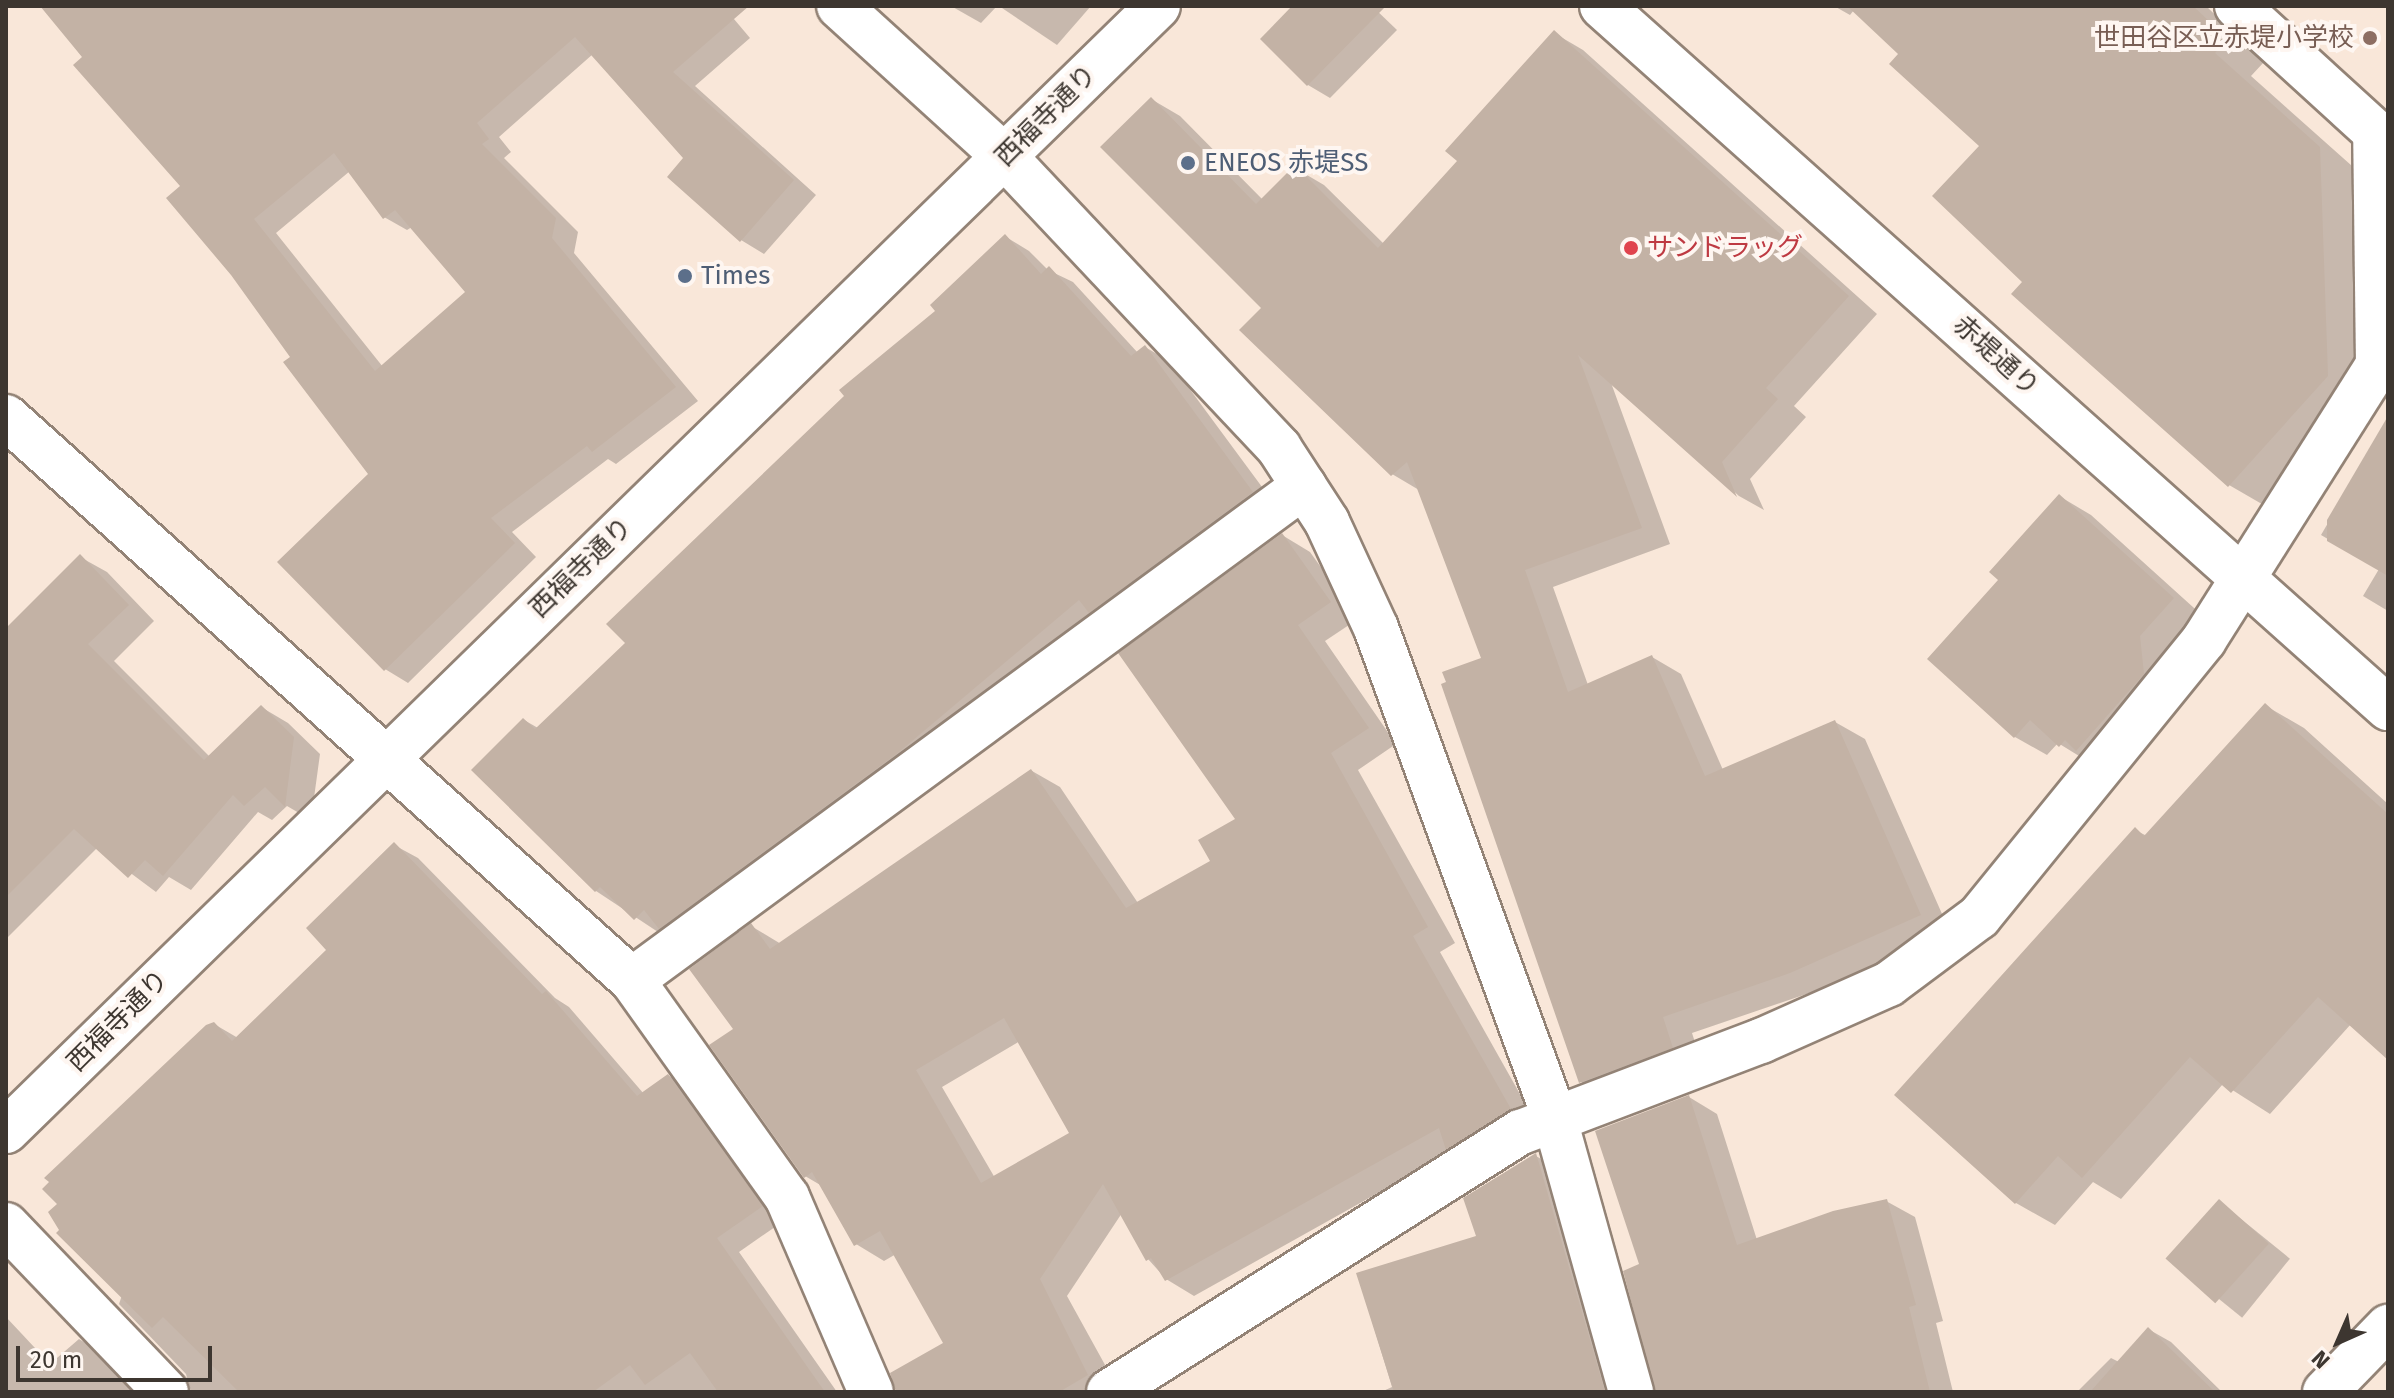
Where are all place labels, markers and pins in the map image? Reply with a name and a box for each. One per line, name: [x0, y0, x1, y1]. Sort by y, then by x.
place label: 世田谷区立赤堤小学校: [2094, 22, 2354, 54]
marker: 世田谷区立赤堤小学校: [2361, 29, 2379, 47]
place label: ENEOS 赤堤SS: [1204, 147, 1368, 179]
marker: ENEOS 赤堤SS: [1179, 154, 1197, 172]
place label: サンドラッグ: [1647, 232, 1803, 264]
marker: サンドラッグ: [1622, 239, 1640, 257]
place label: Times: [701, 260, 770, 292]
marker: Times: [676, 267, 694, 285]

